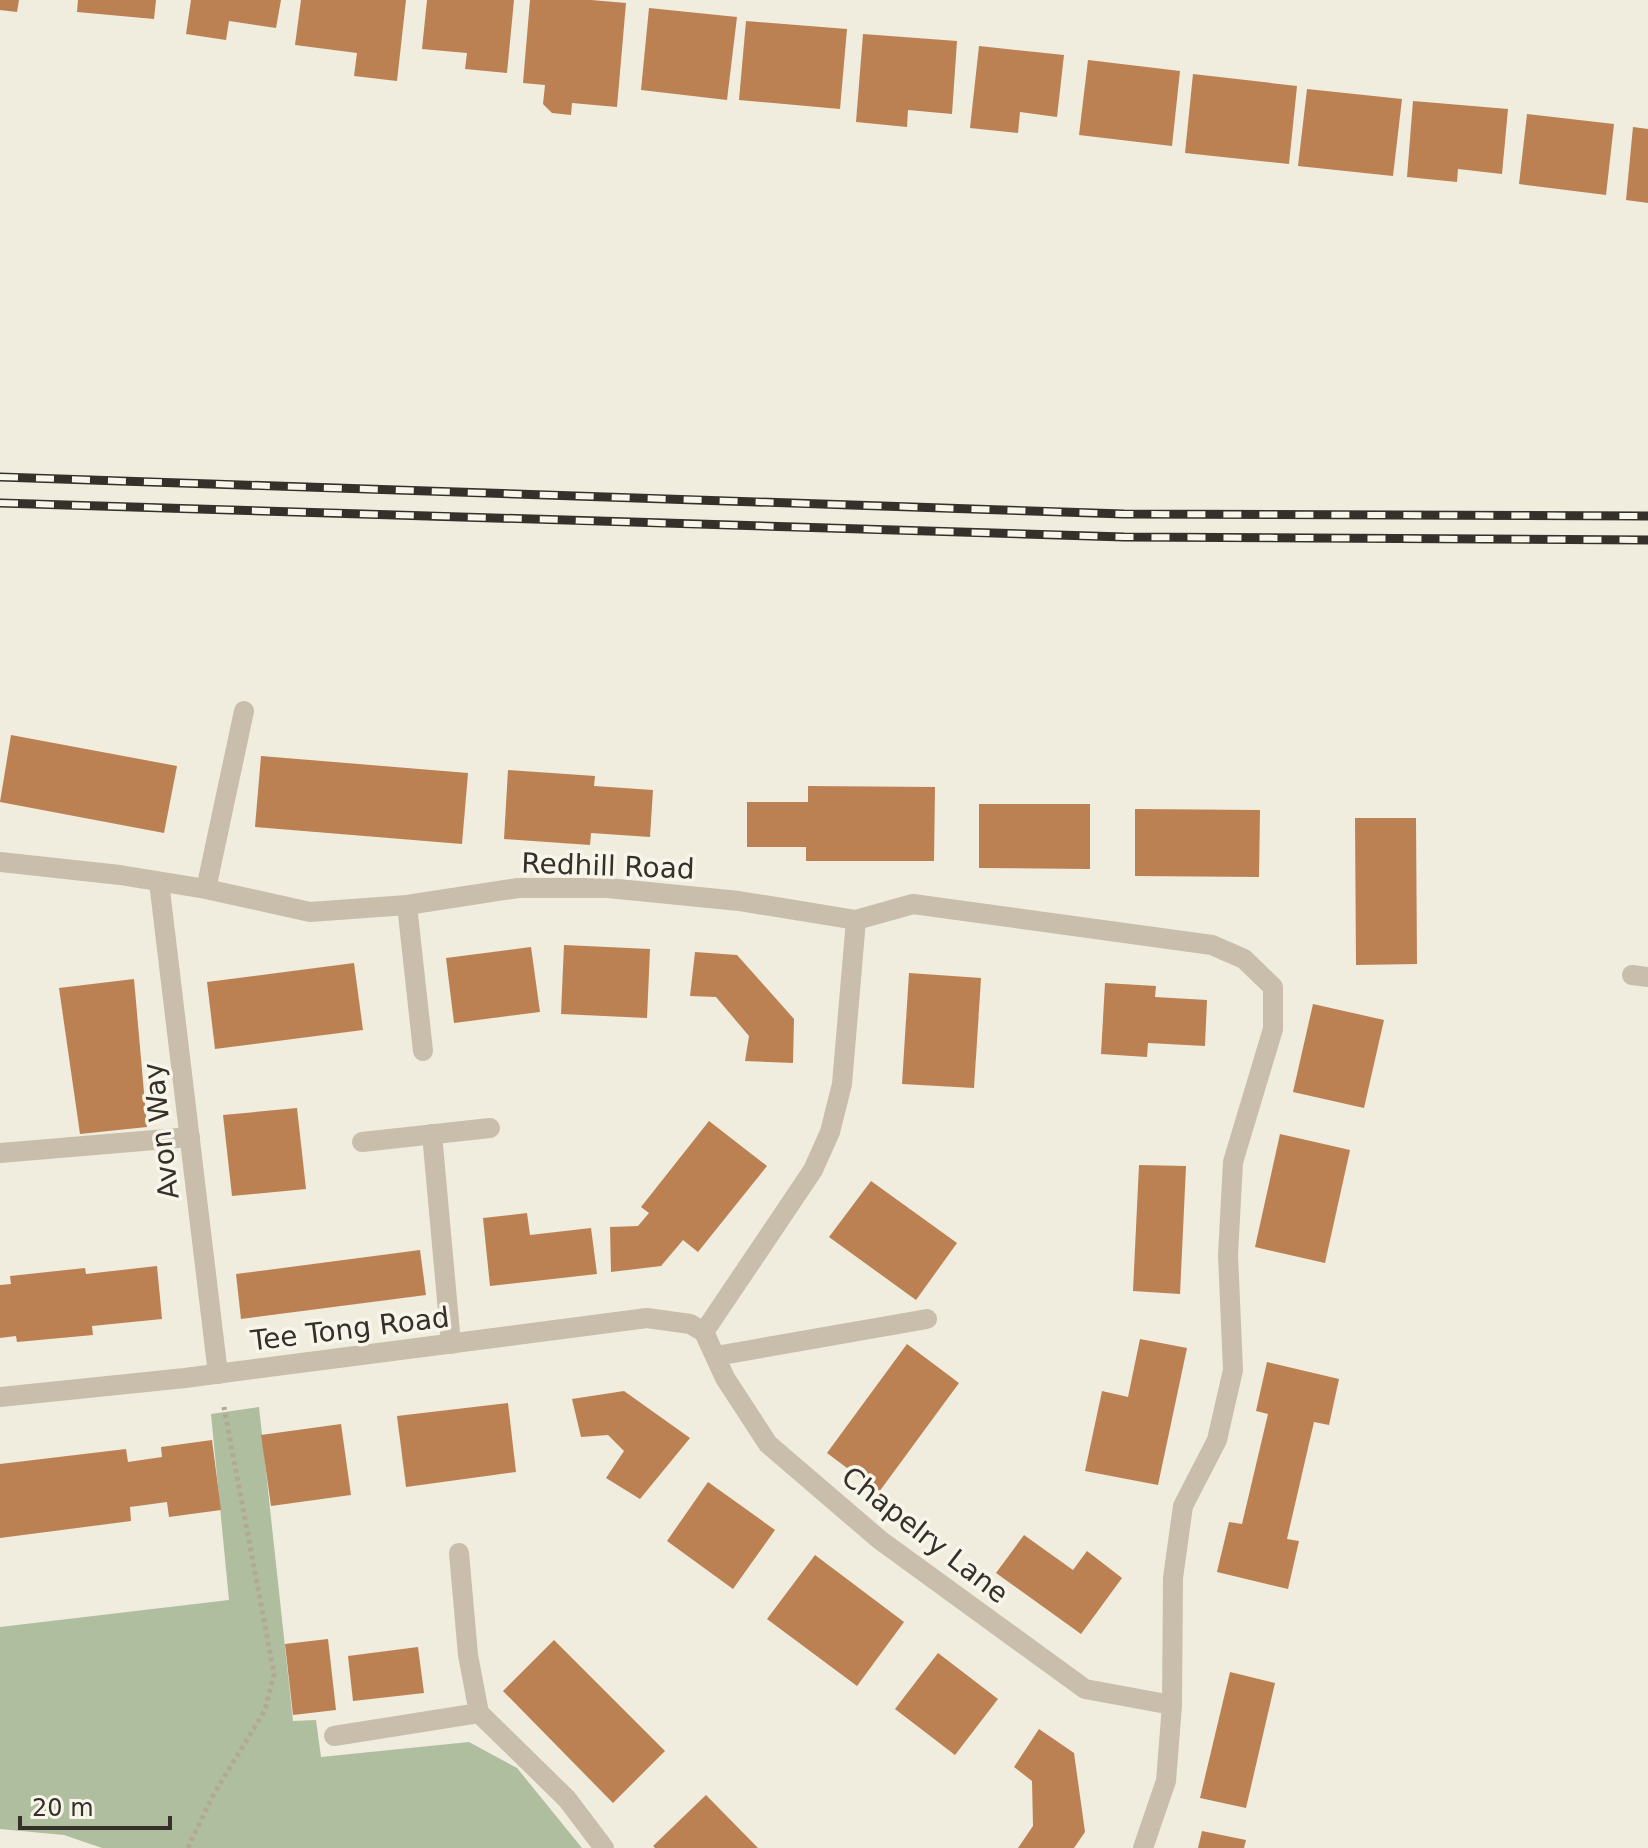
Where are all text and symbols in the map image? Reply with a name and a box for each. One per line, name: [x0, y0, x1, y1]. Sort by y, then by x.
street label: Redhill Road: [521, 846, 695, 886]
street label: Avon Way: [136, 1061, 186, 1201]
street label: Tee Tong Road: [248, 1300, 451, 1358]
street label: Chapelry Lane: [835, 1460, 1015, 1610]
scale bar: [20, 1780, 170, 1830]
text: 20 m: [32, 1794, 94, 1822]

